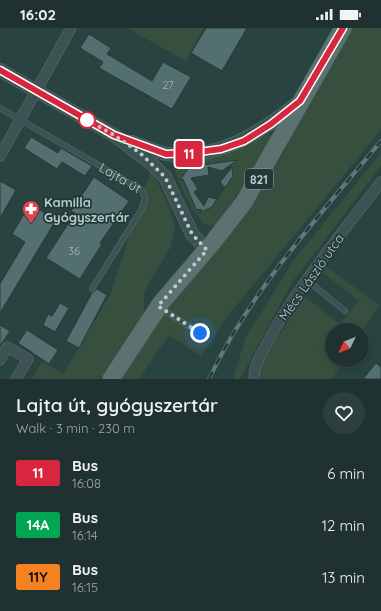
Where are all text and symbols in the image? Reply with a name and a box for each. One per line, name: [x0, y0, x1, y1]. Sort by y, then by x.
text: 16:02: [20, 5, 56, 24]
house number: 27: [162, 78, 174, 92]
unlabelled marker: [78, 111, 96, 129]
line badge: 11: [171, 141, 207, 167]
text: 11: [184, 145, 194, 163]
street label: Lajta út: [96, 159, 144, 196]
road number: 821: [245, 169, 273, 189]
place label: Kamilla Gyógyszertár: [44, 194, 130, 225]
pharmacy icon: Kamilla Gyógyszertár: [21, 199, 41, 224]
street label: Mécs László utca: [275, 230, 347, 324]
house number: 36: [68, 244, 80, 258]
your location: [190, 323, 210, 343]
north arrow: [325, 323, 369, 367]
map controls: [325, 323, 369, 367]
button: heart: [323, 392, 365, 434]
text: Lajta út, gyógyszertár: [16, 393, 218, 417]
text: Walk · 3 min · 230 m: [16, 420, 135, 436]
text: Bus: [72, 456, 98, 475]
text: 11: [33, 464, 43, 482]
text: 6 min: [327, 464, 365, 483]
text: 16:08: [72, 475, 101, 491]
text: Bus: [72, 508, 98, 527]
text: 14A: [27, 516, 49, 534]
text: 12 min: [321, 516, 365, 535]
text: 16:14: [72, 527, 98, 543]
text: Bus: [72, 560, 98, 579]
text: 11Y: [28, 568, 48, 586]
text: 13 min: [322, 568, 365, 587]
text: 16:15: [72, 579, 98, 595]

